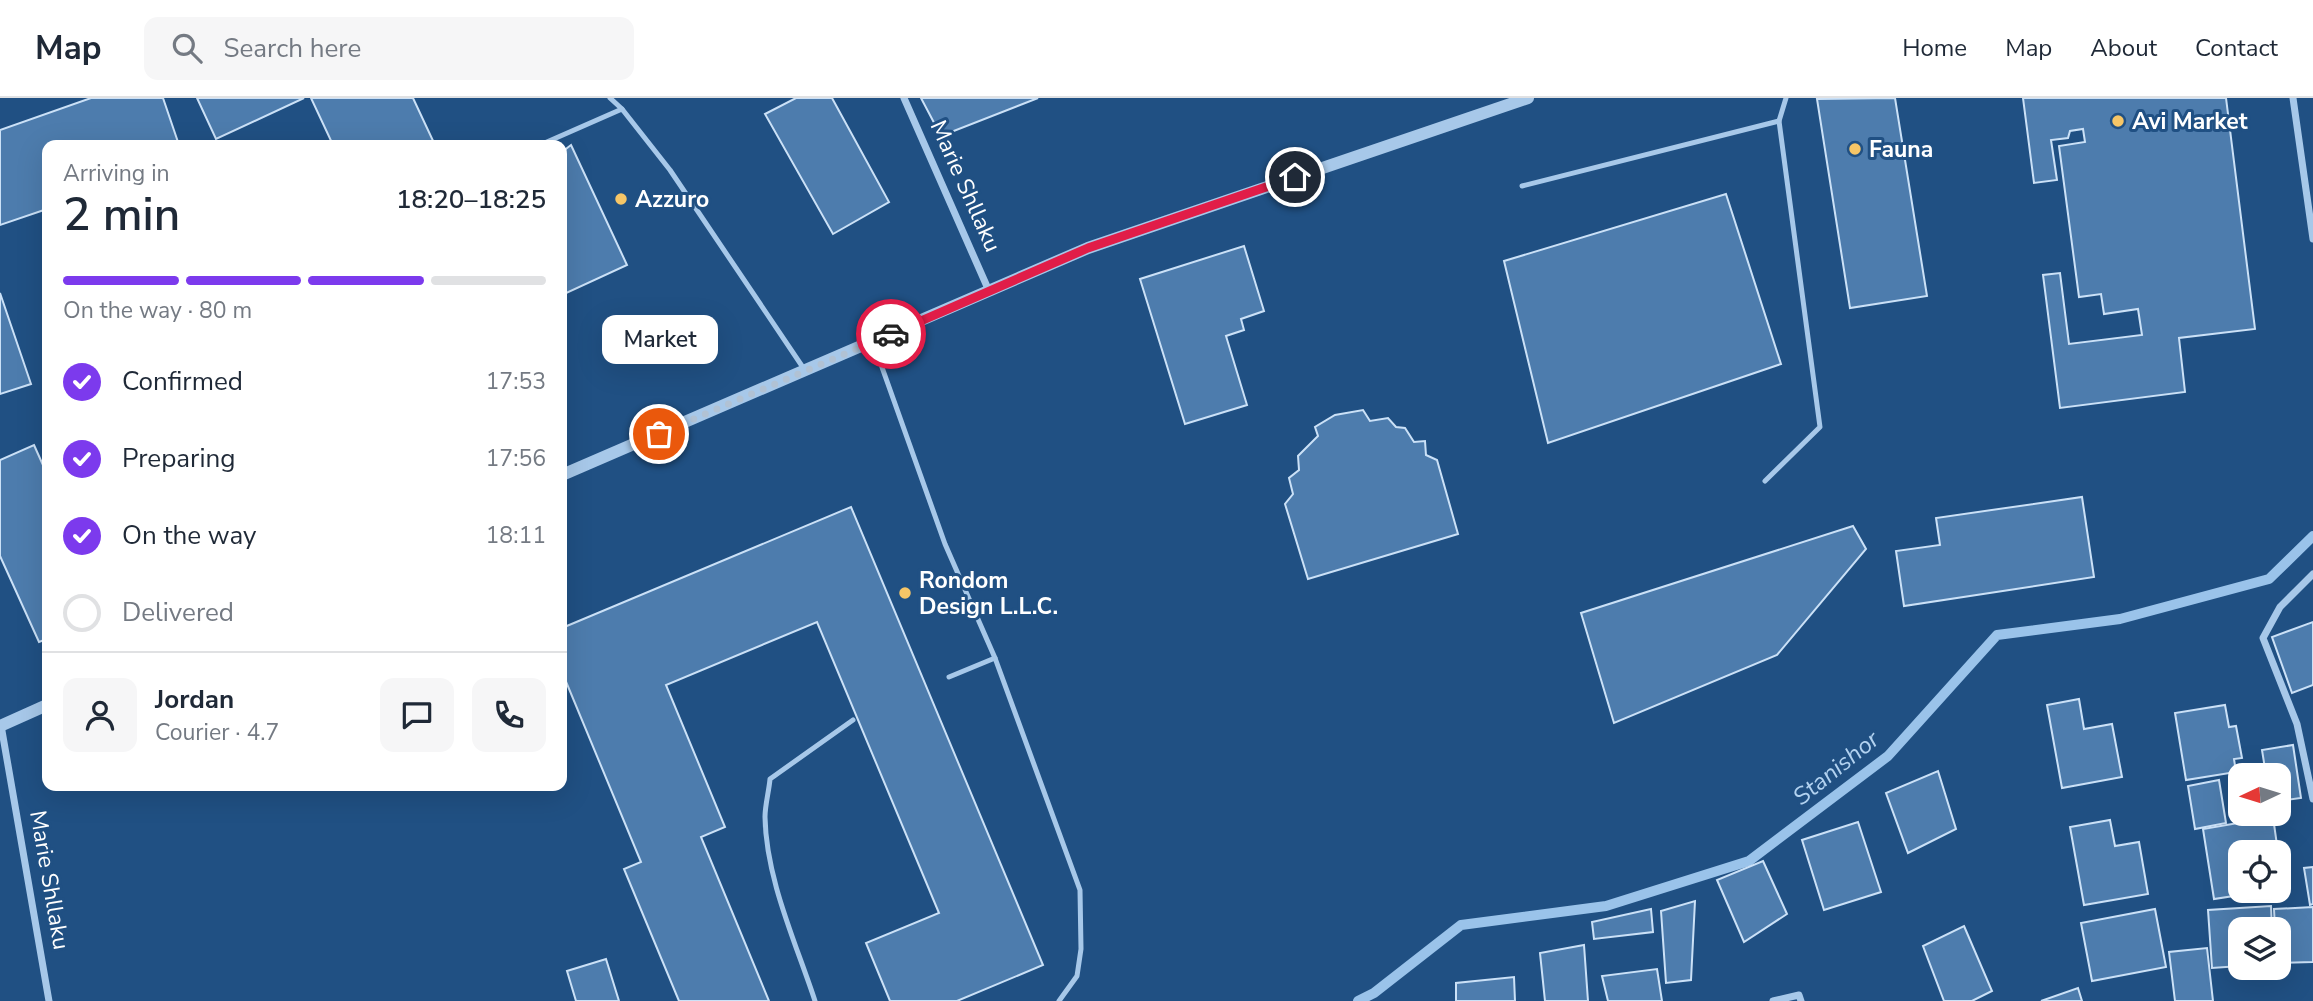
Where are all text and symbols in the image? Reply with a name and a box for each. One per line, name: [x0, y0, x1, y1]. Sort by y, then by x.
search box: [144, 17, 634, 80]
text: Map: [35, 26, 102, 71]
icon: search: [168, 29, 206, 67]
text: Search here: [224, 31, 361, 66]
text: Home: [1902, 32, 1967, 64]
text: Map: [2005, 32, 2052, 64]
text: About: [2090, 32, 2157, 64]
text: Contact: [2195, 32, 2278, 64]
place label: Avi Market: [2132, 106, 2248, 137]
marker: Avi Market: [2110, 113, 2126, 129]
street label: Marie Shllaku: [923, 115, 1008, 257]
place label: Fauna: [1869, 134, 1933, 165]
marker: Fauna: [1847, 141, 1863, 157]
pin: [1265, 147, 1325, 207]
text: Arriving in: [63, 158, 170, 189]
icon: home: [1276, 158, 1314, 196]
text: 18:20–18:25: [396, 182, 546, 217]
text: 2 min: [63, 183, 180, 246]
place label: Azzuro: [635, 184, 709, 215]
marker: Azzuro: [613, 191, 629, 207]
text: On the way · 80 m: [63, 295, 252, 326]
courier: [856, 299, 926, 369]
callout: Market: [601, 315, 717, 364]
icon: car: [872, 315, 910, 353]
text: Market: [623, 324, 697, 355]
icon: check: [63, 363, 101, 401]
text: Confirmed: [122, 364, 243, 399]
text: 17:53: [486, 366, 546, 397]
pin: [629, 404, 689, 464]
icon: bag: [640, 415, 678, 453]
icon: check: [63, 440, 101, 478]
text: Preparing: [122, 441, 235, 476]
text: 17:56: [486, 443, 546, 474]
icon: check: [63, 517, 101, 555]
text: On the way: [122, 518, 256, 553]
text: 18:11: [486, 520, 546, 551]
place label: Rondom Design L.L.C.: [919, 565, 1058, 622]
marker: Rondom Design L.L.C.: [897, 585, 913, 601]
text: Delivered: [122, 595, 234, 630]
button: person: [63, 678, 137, 752]
button: chat: [380, 678, 454, 752]
button: phone: [472, 678, 546, 752]
text: Jordan: [155, 682, 234, 717]
text: Courier · 4.7: [155, 717, 279, 748]
water label: Stanishor: [1786, 723, 1887, 813]
north arrow: [2228, 763, 2291, 826]
map controls: [2228, 763, 2291, 980]
street label: Marie Shllaku: [22, 808, 77, 952]
button: locate: [2228, 840, 2291, 903]
button: layers: [2228, 917, 2291, 980]

